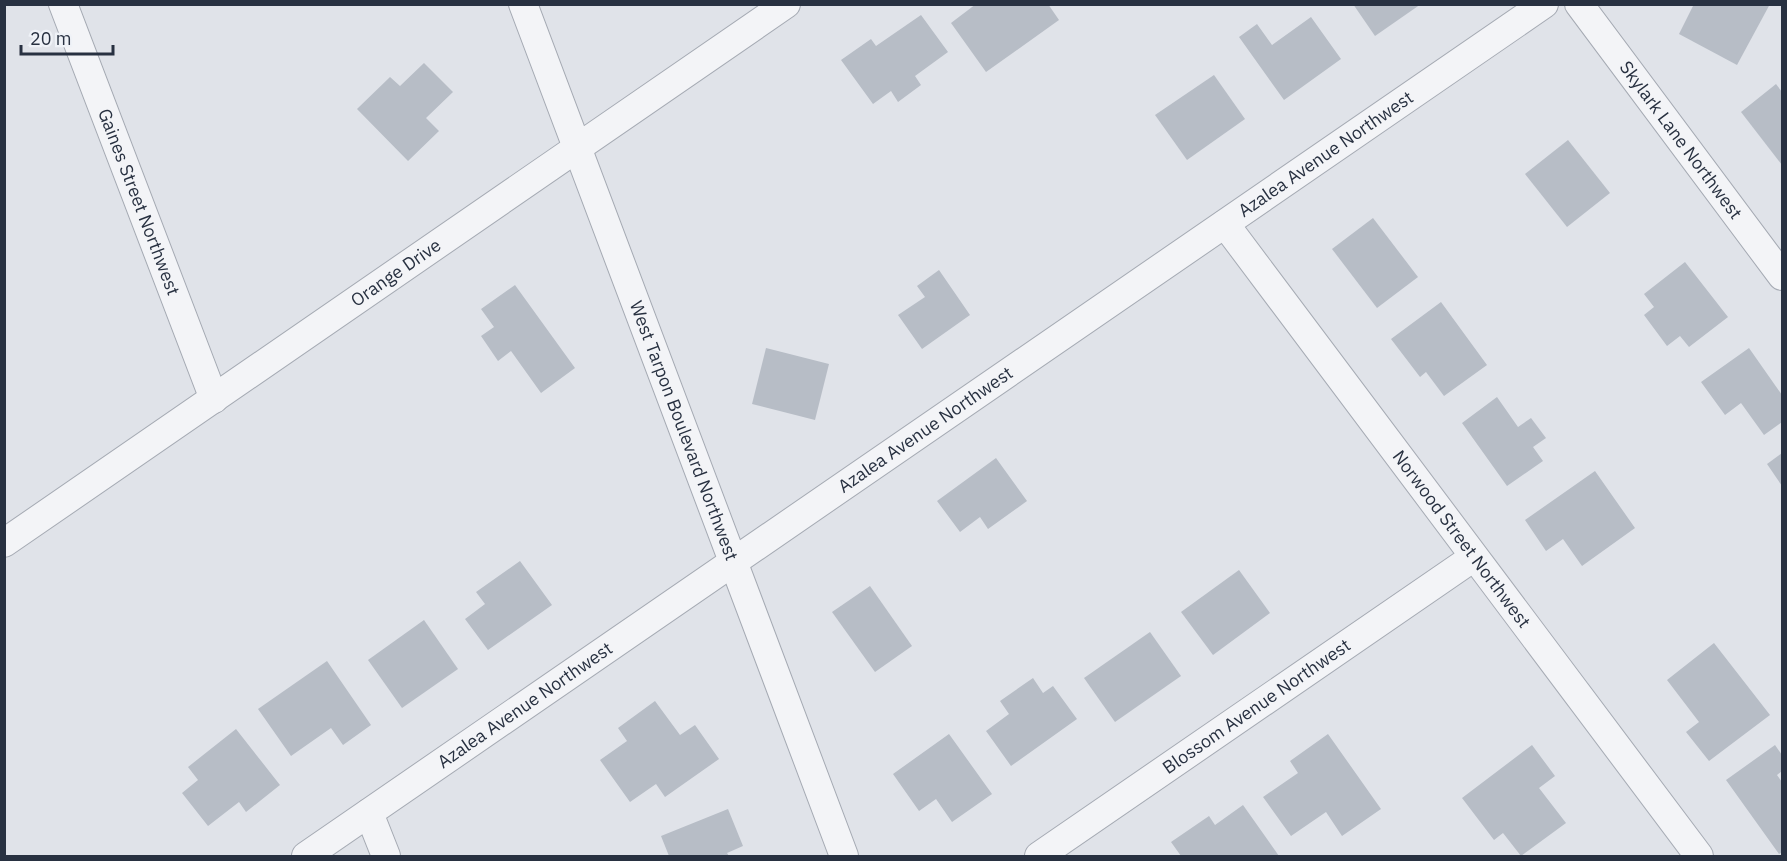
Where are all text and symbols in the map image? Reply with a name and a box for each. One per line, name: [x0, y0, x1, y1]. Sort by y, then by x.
scale bar: [21, 18, 112, 56]
text: 20 m: [30, 27, 72, 50]
street label: Skylark Lane Northwest: [1615, 56, 1748, 224]
street label: Azalea Avenue Northwest: [1234, 85, 1417, 222]
street label: Gaines Street Northwest: [93, 105, 185, 298]
street label: Orange Drive: [346, 233, 445, 312]
street label: West Tarpon Boulevard Northwest: [625, 297, 744, 564]
street label: Azalea Avenue Northwest: [833, 361, 1017, 498]
street label: Norwood Street Northwest: [1388, 445, 1536, 632]
street label: Blossom Avenue Northwest: [1158, 633, 1355, 779]
street label: Azalea Avenue Northwest: [433, 637, 617, 773]

